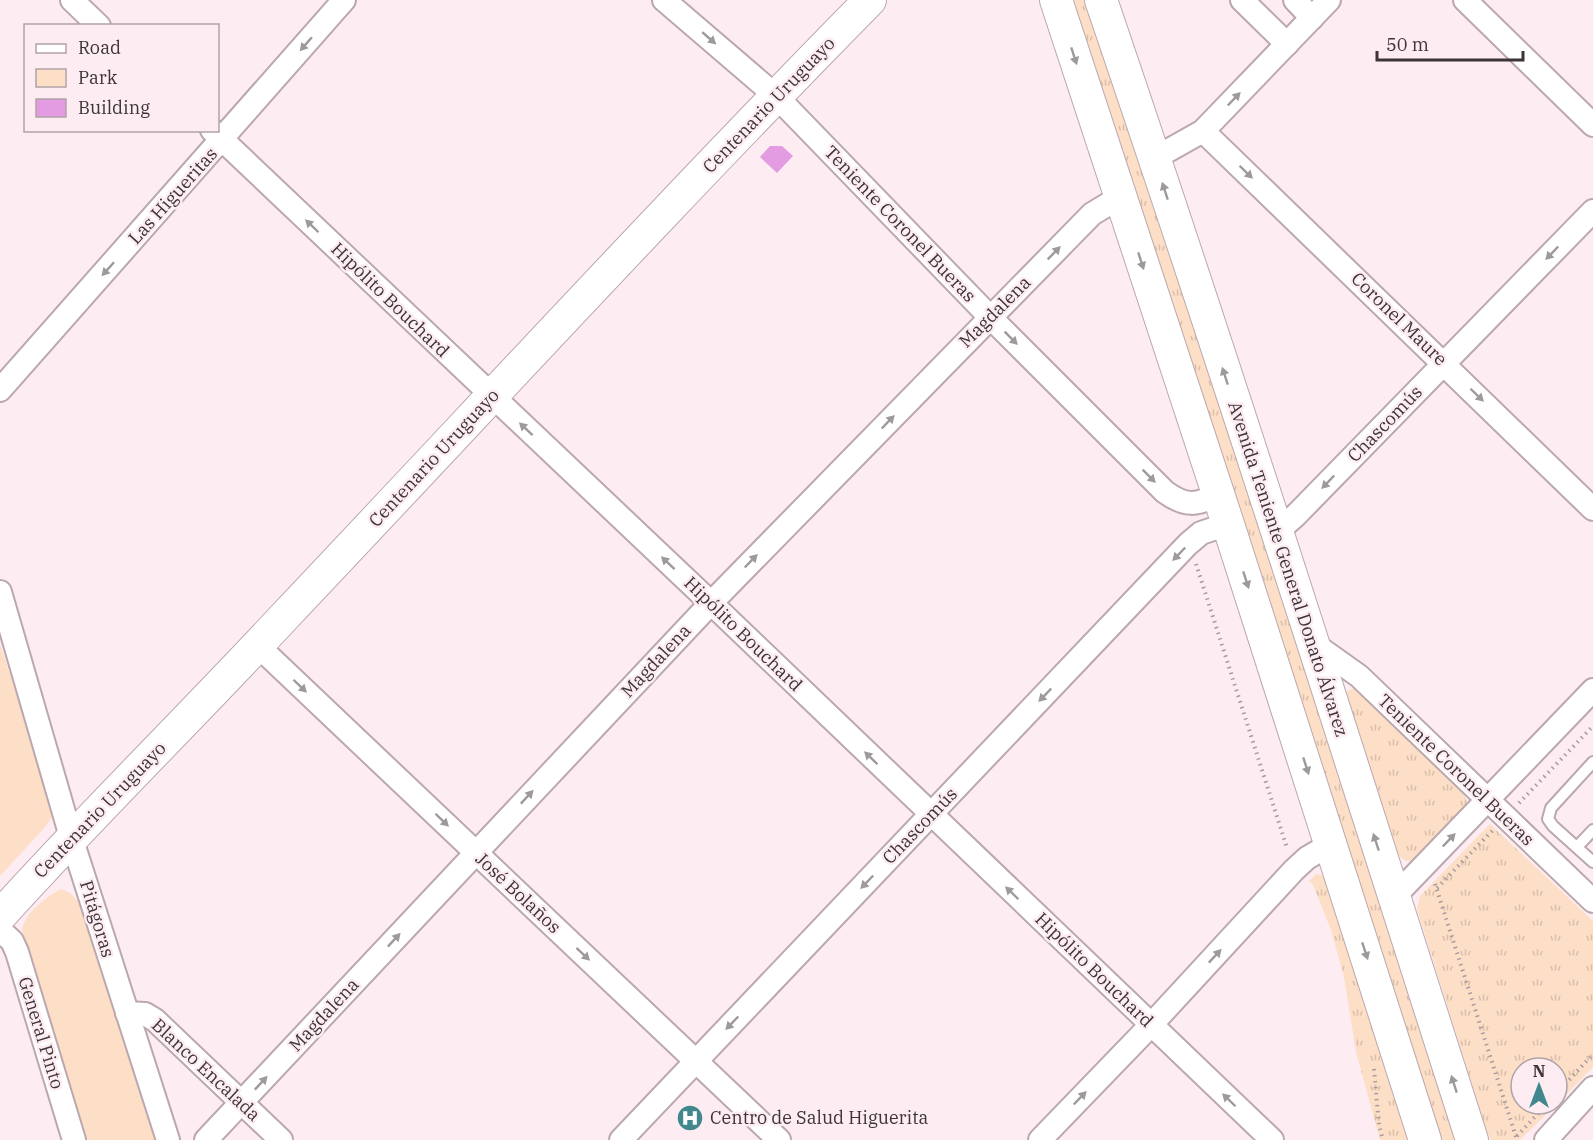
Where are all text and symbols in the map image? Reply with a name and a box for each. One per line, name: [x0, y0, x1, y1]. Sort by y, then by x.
legend: [24, 24, 219, 132]
scale bar: [1377, 24, 1522, 62]
one-way arrow: [701, 31, 716, 44]
street label: Centenario Uruguayo: [698, 32, 840, 178]
text: 50 m: [1386, 33, 1429, 56]
text: Road: [78, 36, 121, 59]
one-way arrow: [300, 36, 313, 51]
one-way arrow: [1070, 47, 1079, 65]
text: Park: [78, 66, 118, 89]
one-way arrow: [1227, 92, 1241, 106]
text: Building: [78, 96, 150, 119]
street label: Teniente Coronel Bueras: [820, 141, 981, 307]
street label: Las Higueritas: [123, 142, 222, 249]
one-way arrow: [1238, 165, 1253, 179]
one-way arrow: [1160, 182, 1170, 200]
one-way arrow: [305, 219, 320, 233]
street label: Hipólito Bouchard: [326, 237, 454, 362]
one-way arrow: [1047, 245, 1061, 260]
one-way arrow: [1546, 245, 1560, 259]
one-way arrow: [1137, 252, 1146, 270]
one-way arrow: [101, 261, 114, 277]
street label: Coronel Maure: [1347, 267, 1452, 370]
street label: Magdalena: [954, 271, 1036, 352]
one-way arrow: [1004, 331, 1018, 345]
one-way arrow: [1220, 367, 1230, 385]
street label: Chascomús: [1342, 380, 1427, 467]
street label: Centenario Uruguayo: [364, 384, 504, 532]
one-way arrow: [1469, 387, 1483, 401]
street label: Avenida Teniente General Donato Álvarez: [1223, 398, 1354, 740]
one-way arrow: [880, 415, 894, 429]
one-way arrow: [519, 423, 534, 436]
one-way arrow: [1141, 468, 1155, 482]
one-way arrow: [1321, 475, 1335, 490]
one-way arrow: [1172, 546, 1186, 561]
one-way arrow: [744, 555, 758, 569]
one-way arrow: [661, 557, 676, 570]
street label: Hipólito Bouchard: [679, 571, 807, 696]
one-way arrow: [1241, 571, 1251, 589]
street label: Magdalena: [616, 619, 696, 702]
one-way arrow: [293, 679, 308, 693]
one-way arrow: [1038, 687, 1052, 701]
street label: Teniente Coronel Bueras: [1373, 689, 1539, 850]
street label: Centenario Uruguayo: [29, 737, 171, 883]
one-way arrow: [864, 751, 879, 765]
one-way arrow: [1301, 757, 1311, 775]
street label: Chascomús: [877, 782, 962, 869]
one-way arrow: [520, 790, 533, 805]
one-way arrow: [434, 813, 448, 827]
one-way arrow: [1371, 833, 1381, 851]
one-way arrow: [1442, 833, 1455, 848]
street label: José Bolaños: [471, 847, 566, 938]
one-way arrow: [860, 874, 874, 888]
street label: Pitágoras: [75, 878, 120, 960]
one-way arrow: [1006, 886, 1020, 900]
street label: Hipólito Bouchard: [1030, 907, 1158, 1032]
one-way arrow: [387, 932, 401, 947]
one-way arrow: [1361, 942, 1370, 960]
one-way arrow: [576, 947, 590, 961]
one-way arrow: [1207, 950, 1221, 964]
street label: Magdalena: [284, 973, 364, 1056]
street label: General Pinto: [14, 974, 69, 1092]
street label: Blanco Encalada: [147, 1013, 266, 1126]
one-way arrow: [725, 1015, 739, 1030]
north arrow: [1509, 1056, 1569, 1116]
text: N: [1533, 1061, 1545, 1081]
one-way arrow: [254, 1075, 268, 1090]
one-way arrow: [1449, 1075, 1458, 1093]
one-way arrow: [1073, 1091, 1087, 1105]
one-way arrow: [1223, 1093, 1237, 1107]
hospital icon: Centro de Salud Higuerita: [675, 1103, 705, 1133]
place label: Centro de Salud Higuerita: [710, 1106, 929, 1129]

